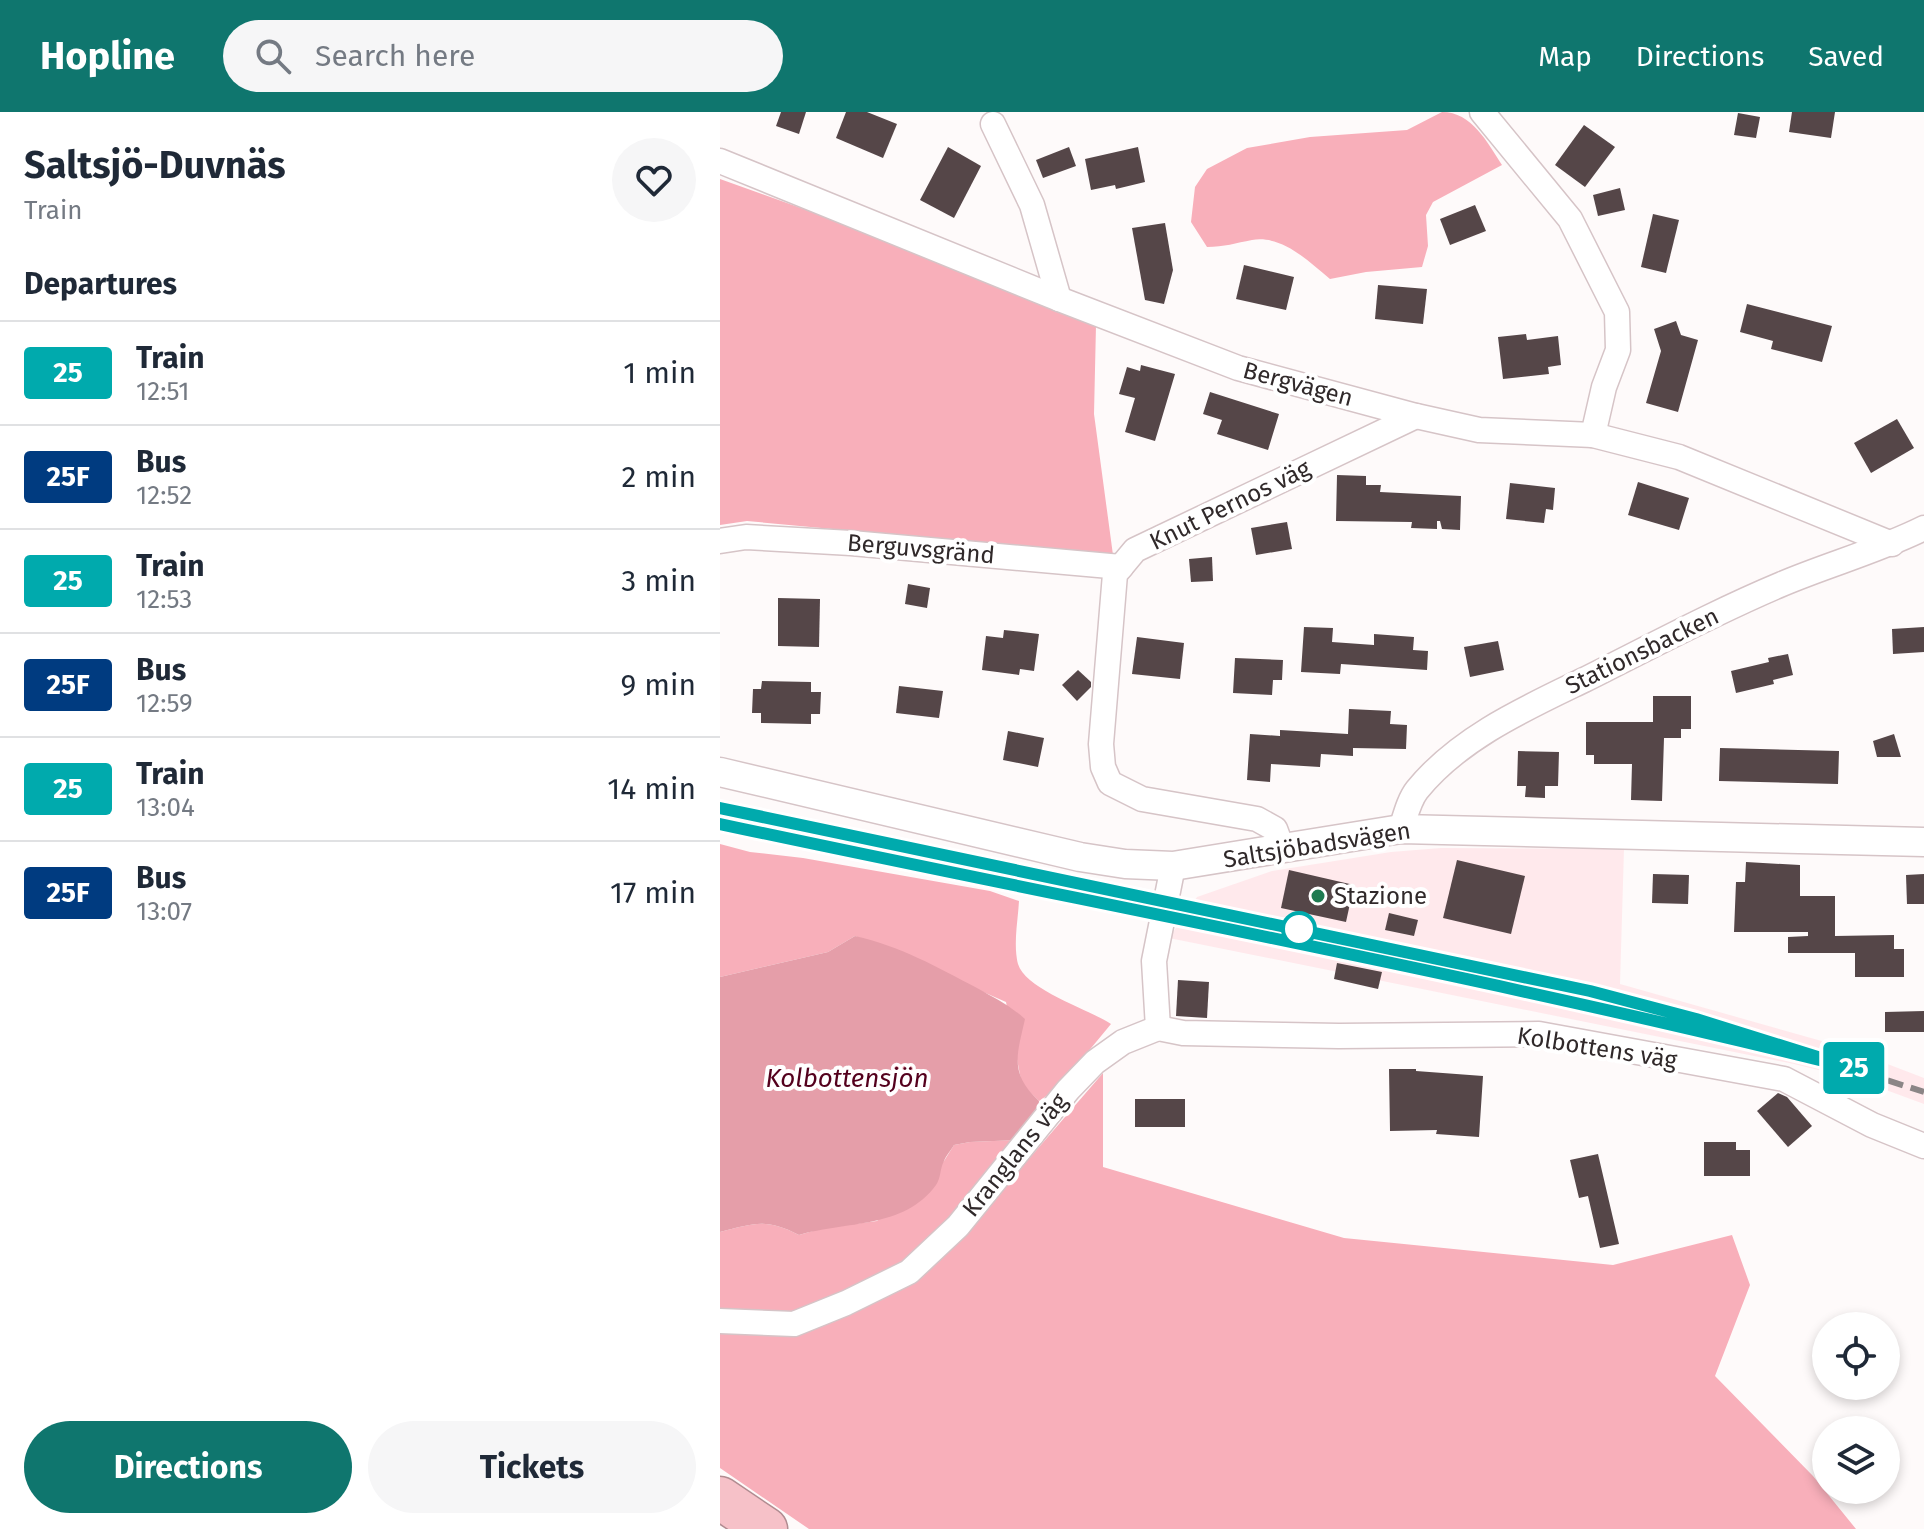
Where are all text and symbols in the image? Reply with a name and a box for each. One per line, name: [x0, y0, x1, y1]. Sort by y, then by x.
search box: [223, 20, 783, 92]
text: Hopline: [40, 33, 175, 79]
icon: search: [251, 34, 295, 78]
text: Search here: [315, 38, 475, 74]
text: Map: [1538, 40, 1592, 73]
text: Directions: [1636, 40, 1764, 73]
text: Saved: [1808, 40, 1884, 73]
button: heart: [612, 138, 696, 222]
text: Saltsjö-Duvnäs: [24, 142, 286, 188]
text: Train: [24, 195, 83, 226]
text: Departures: [24, 266, 177, 302]
text: Train: [136, 340, 205, 376]
text: 1 min: [623, 355, 696, 391]
text: 25: [53, 356, 83, 389]
street label: Bergvägen: [1240, 356, 1356, 412]
text: 12:51: [136, 376, 189, 407]
text: Bus: [136, 444, 186, 480]
street label: Knut Pernos väg: [1145, 454, 1315, 556]
text: 2 min: [621, 459, 696, 495]
text: 25F: [46, 460, 90, 493]
text: 12:52: [136, 480, 192, 511]
street label: Berguvsgränd: [846, 529, 996, 569]
text: Train: [136, 548, 205, 584]
text: 3 min: [621, 563, 696, 599]
text: 25: [53, 564, 83, 597]
text: 12:53: [136, 584, 192, 615]
street label: Stationsbacken: [1561, 602, 1723, 700]
text: Bus: [136, 652, 186, 688]
text: 9 min: [621, 667, 696, 703]
text: 25F: [46, 668, 90, 701]
text: 12:59: [136, 688, 193, 719]
text: Train: [136, 756, 205, 792]
text: 14 min: [607, 771, 696, 807]
text: 25: [53, 772, 83, 805]
text: 13:04: [136, 792, 195, 823]
street label: Saltsjöbadsvägen: [1221, 816, 1413, 874]
text: Bus: [136, 860, 186, 896]
text: 17 min: [610, 875, 696, 911]
text: 25F: [46, 876, 90, 909]
place label: Stazione: [1334, 882, 1427, 910]
marker: Stazione: [1309, 887, 1327, 905]
text: 13:07: [136, 896, 192, 927]
unlabelled marker: [1282, 912, 1316, 946]
street label: Kolbottens väg: [1515, 1022, 1679, 1075]
line badge: 25: [1818, 1042, 1890, 1094]
text: 25: [1839, 1051, 1869, 1084]
water label: Kolbottensjön: [765, 1063, 929, 1094]
street label: Kranglans väg: [957, 1087, 1074, 1222]
map controls: [1812, 1312, 1900, 1504]
button: locate: [1812, 1312, 1900, 1400]
button: layers: [1812, 1416, 1900, 1504]
button: Directions: [24, 1421, 352, 1513]
button: Tickets: [368, 1421, 696, 1513]

